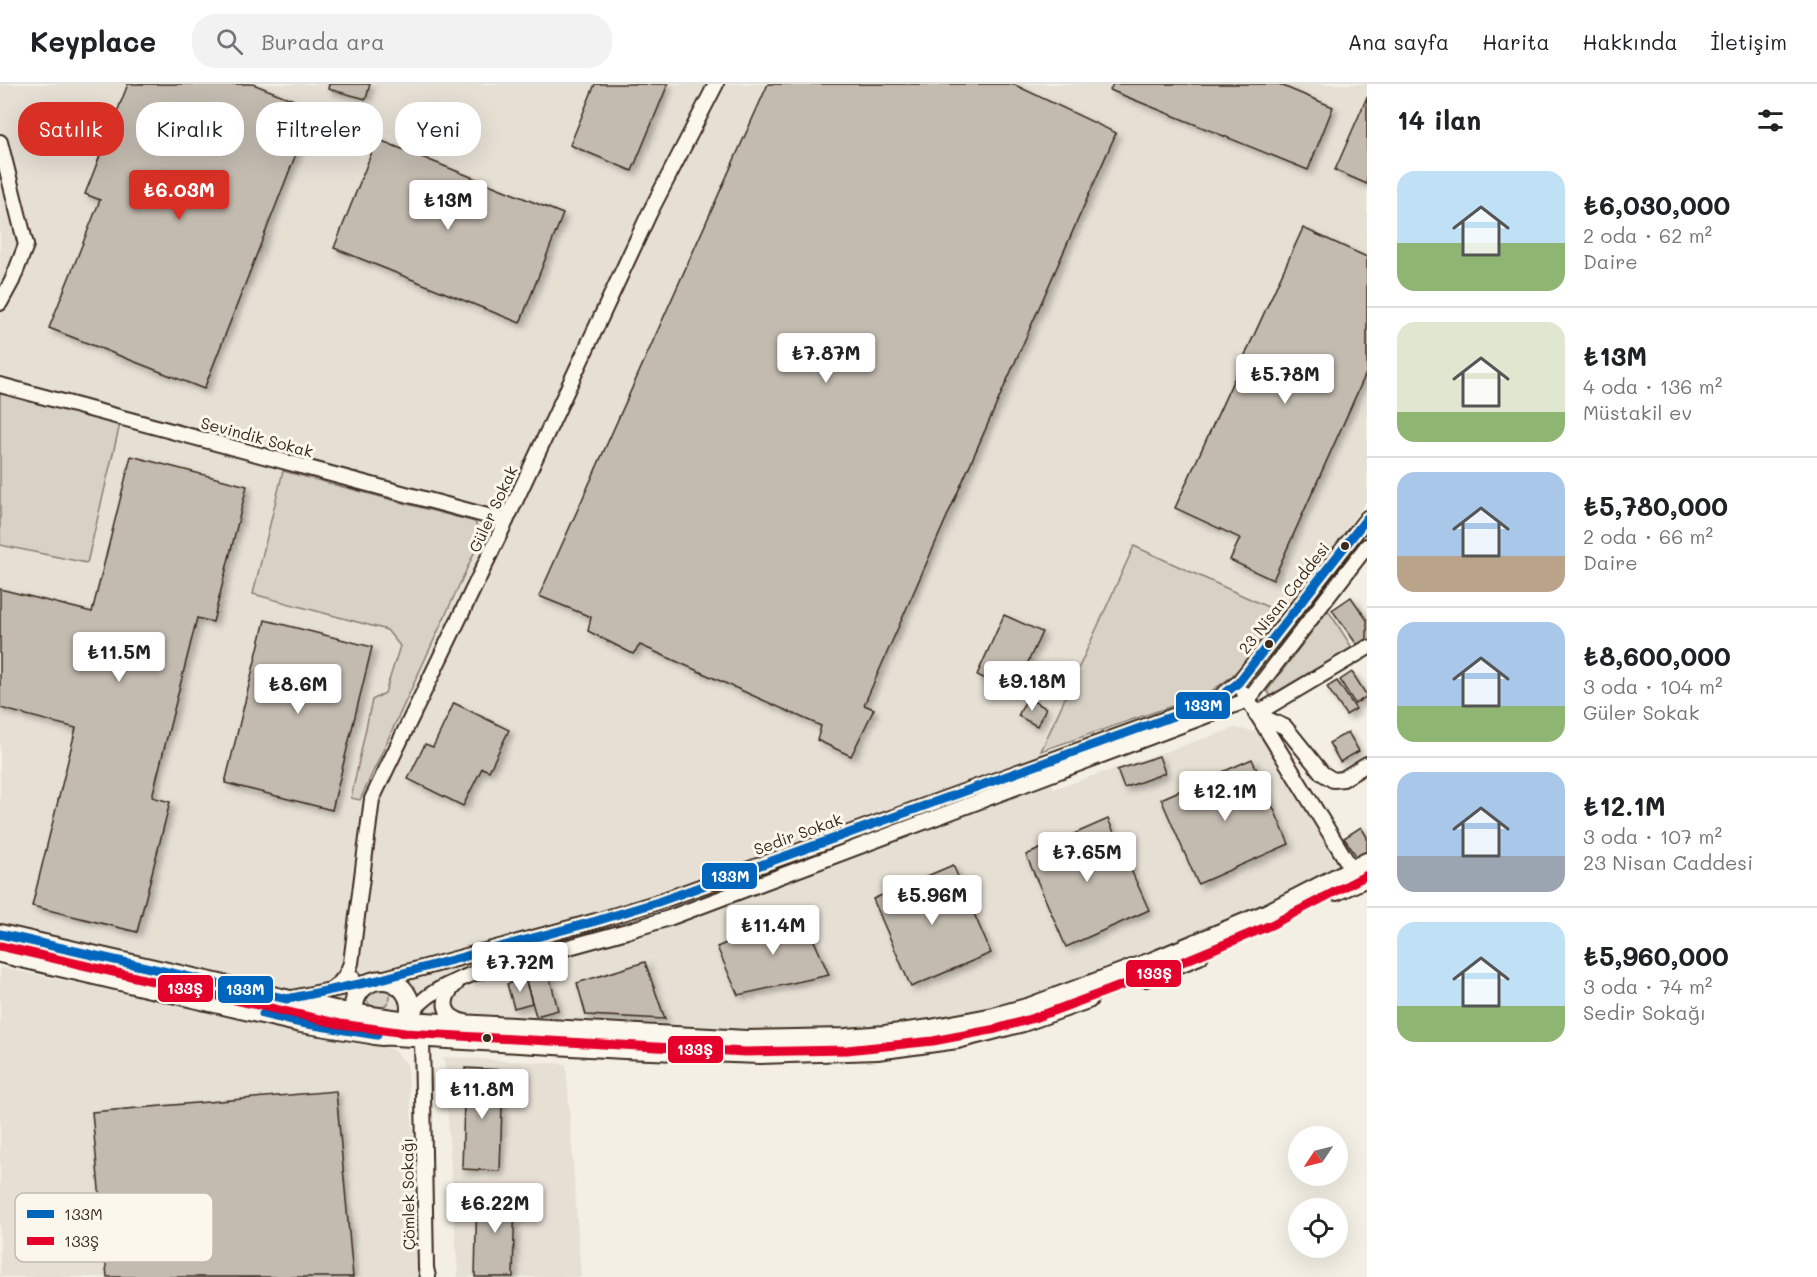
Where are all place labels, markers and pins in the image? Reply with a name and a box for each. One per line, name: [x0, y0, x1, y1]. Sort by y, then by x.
pin: ₺6.03M: [130, 170, 228, 221]
pin: ₺13M: [412, 180, 484, 231]
pin: ₺7.87M: [777, 333, 875, 384]
pin: ₺5.78M: [1236, 354, 1334, 405]
unlabelled marker: [1339, 540, 1351, 552]
pin: ₺11.5M: [70, 632, 168, 683]
unlabelled marker: [1263, 638, 1275, 650]
pin: ₺9.18M: [983, 661, 1081, 712]
pin: ₺8.6M: [256, 664, 340, 715]
pin: ₺12.1M: [1176, 771, 1274, 822]
pin: ₺7.65M: [1038, 832, 1136, 883]
pin: ₺5.96M: [883, 875, 981, 926]
pin: ₺11.4M: [724, 905, 822, 956]
pin: ₺7.72M: [471, 942, 569, 993]
unlabelled marker: [481, 1032, 493, 1044]
pin: ₺11.8M: [433, 1069, 531, 1120]
pin: ₺6.22M: [446, 1183, 544, 1234]

